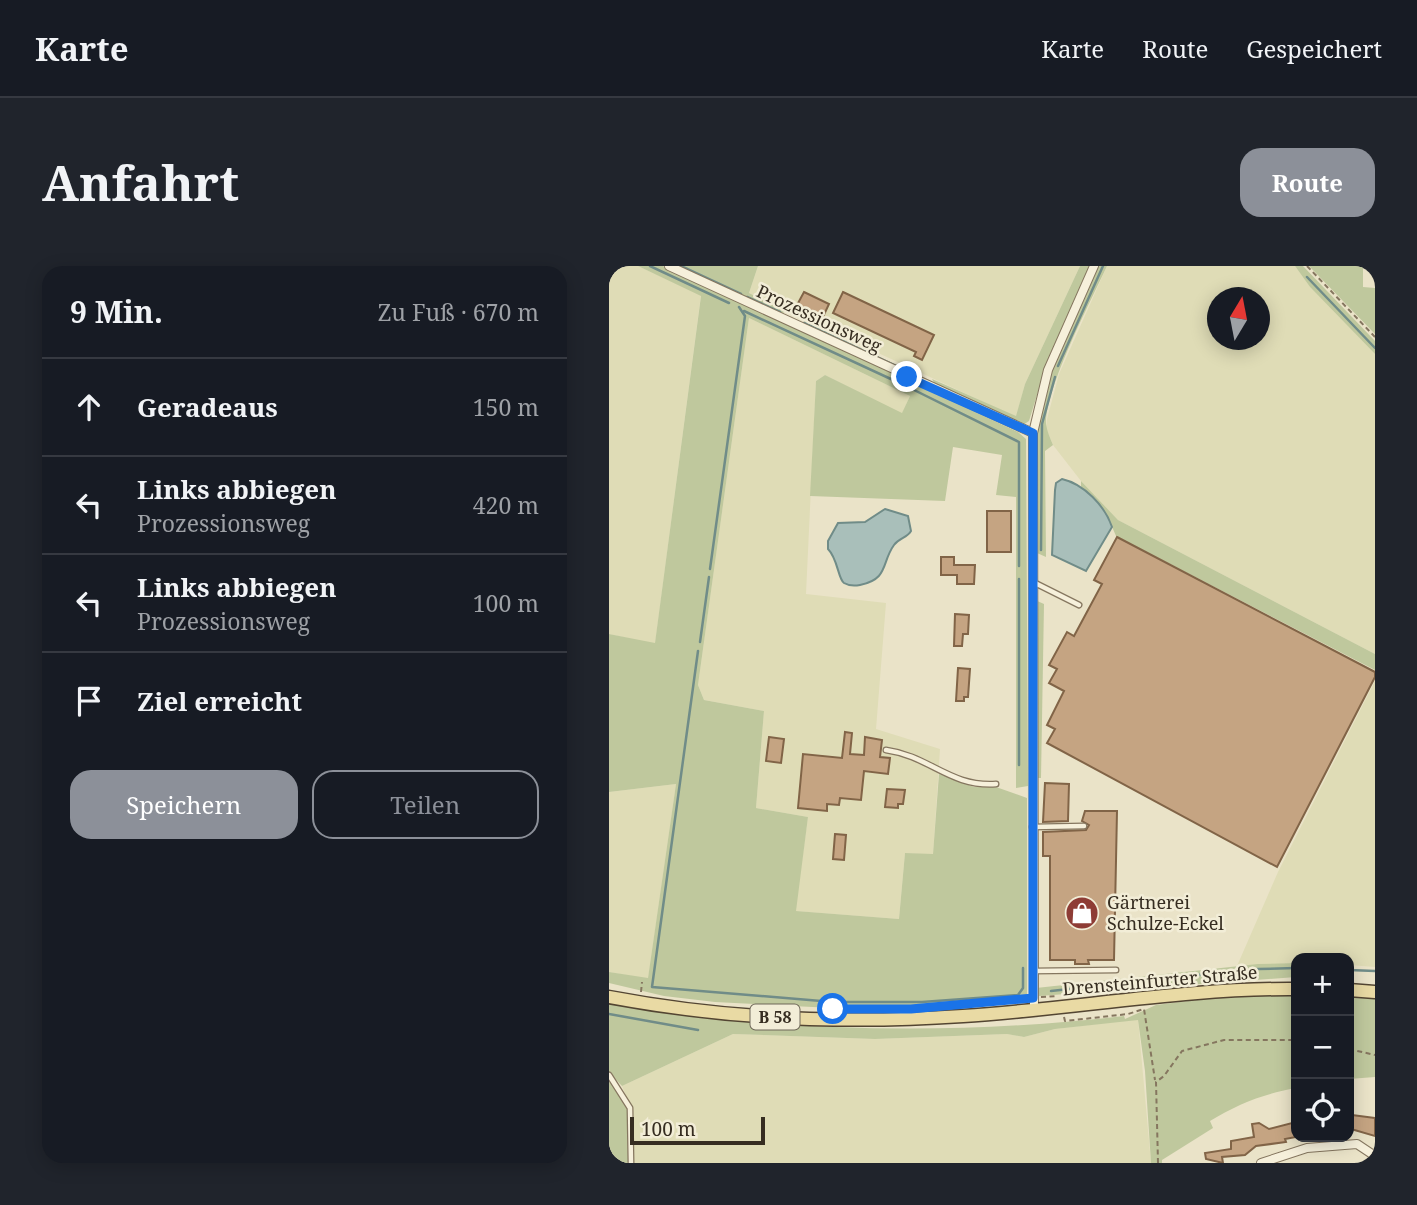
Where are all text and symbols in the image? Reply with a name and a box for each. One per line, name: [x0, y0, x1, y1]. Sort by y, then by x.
text: Karte: [35, 26, 129, 71]
text: Karte: [1041, 32, 1104, 65]
text: Route: [1142, 32, 1208, 65]
text: Gespeichert: [1246, 32, 1382, 65]
button: Route: [1240, 148, 1375, 217]
text: Anfahrt: [42, 149, 239, 215]
street label: Prozessionsweg: [753, 279, 886, 358]
north arrow: [1207, 287, 1270, 350]
text: 9 Min.: [70, 291, 163, 332]
text: Zu Fuß · 670 m: [378, 296, 539, 328]
route end: [891, 361, 922, 392]
icon: ahead: [70, 388, 108, 426]
text: Geradeaus: [137, 389, 278, 425]
text: 150 m: [473, 391, 539, 423]
text: Links abbiegen: [137, 471, 336, 507]
icon: left: [70, 486, 108, 524]
text: 420 m: [473, 489, 539, 521]
text: Prozessionsweg: [137, 507, 310, 539]
text: Links abbiegen: [137, 569, 336, 605]
icon: left: [70, 584, 108, 622]
text: 100 m: [473, 587, 539, 619]
text: Prozessionsweg: [137, 605, 310, 637]
icon: arrive: [70, 682, 108, 720]
text: Ziel erreicht: [137, 683, 302, 719]
button: Speichern: [70, 770, 298, 839]
button: Teilen: [312, 770, 539, 839]
place label: Gärtnerei Schulze-Eckel: [1107, 890, 1224, 935]
shop icon: Gärtnerei Schulze-Eckel: [1063, 894, 1101, 932]
map controls: [1291, 953, 1354, 1142]
button: +: [1291, 953, 1354, 1016]
street label: Drensteinfurter Straße: [1061, 960, 1258, 1000]
route start: [817, 993, 848, 1024]
road number: B 58: [751, 1004, 799, 1030]
button: −: [1291, 1016, 1354, 1079]
button: locate: [1291, 1079, 1354, 1142]
scale bar: [630, 1114, 765, 1146]
text: 100 m: [641, 1116, 696, 1142]

